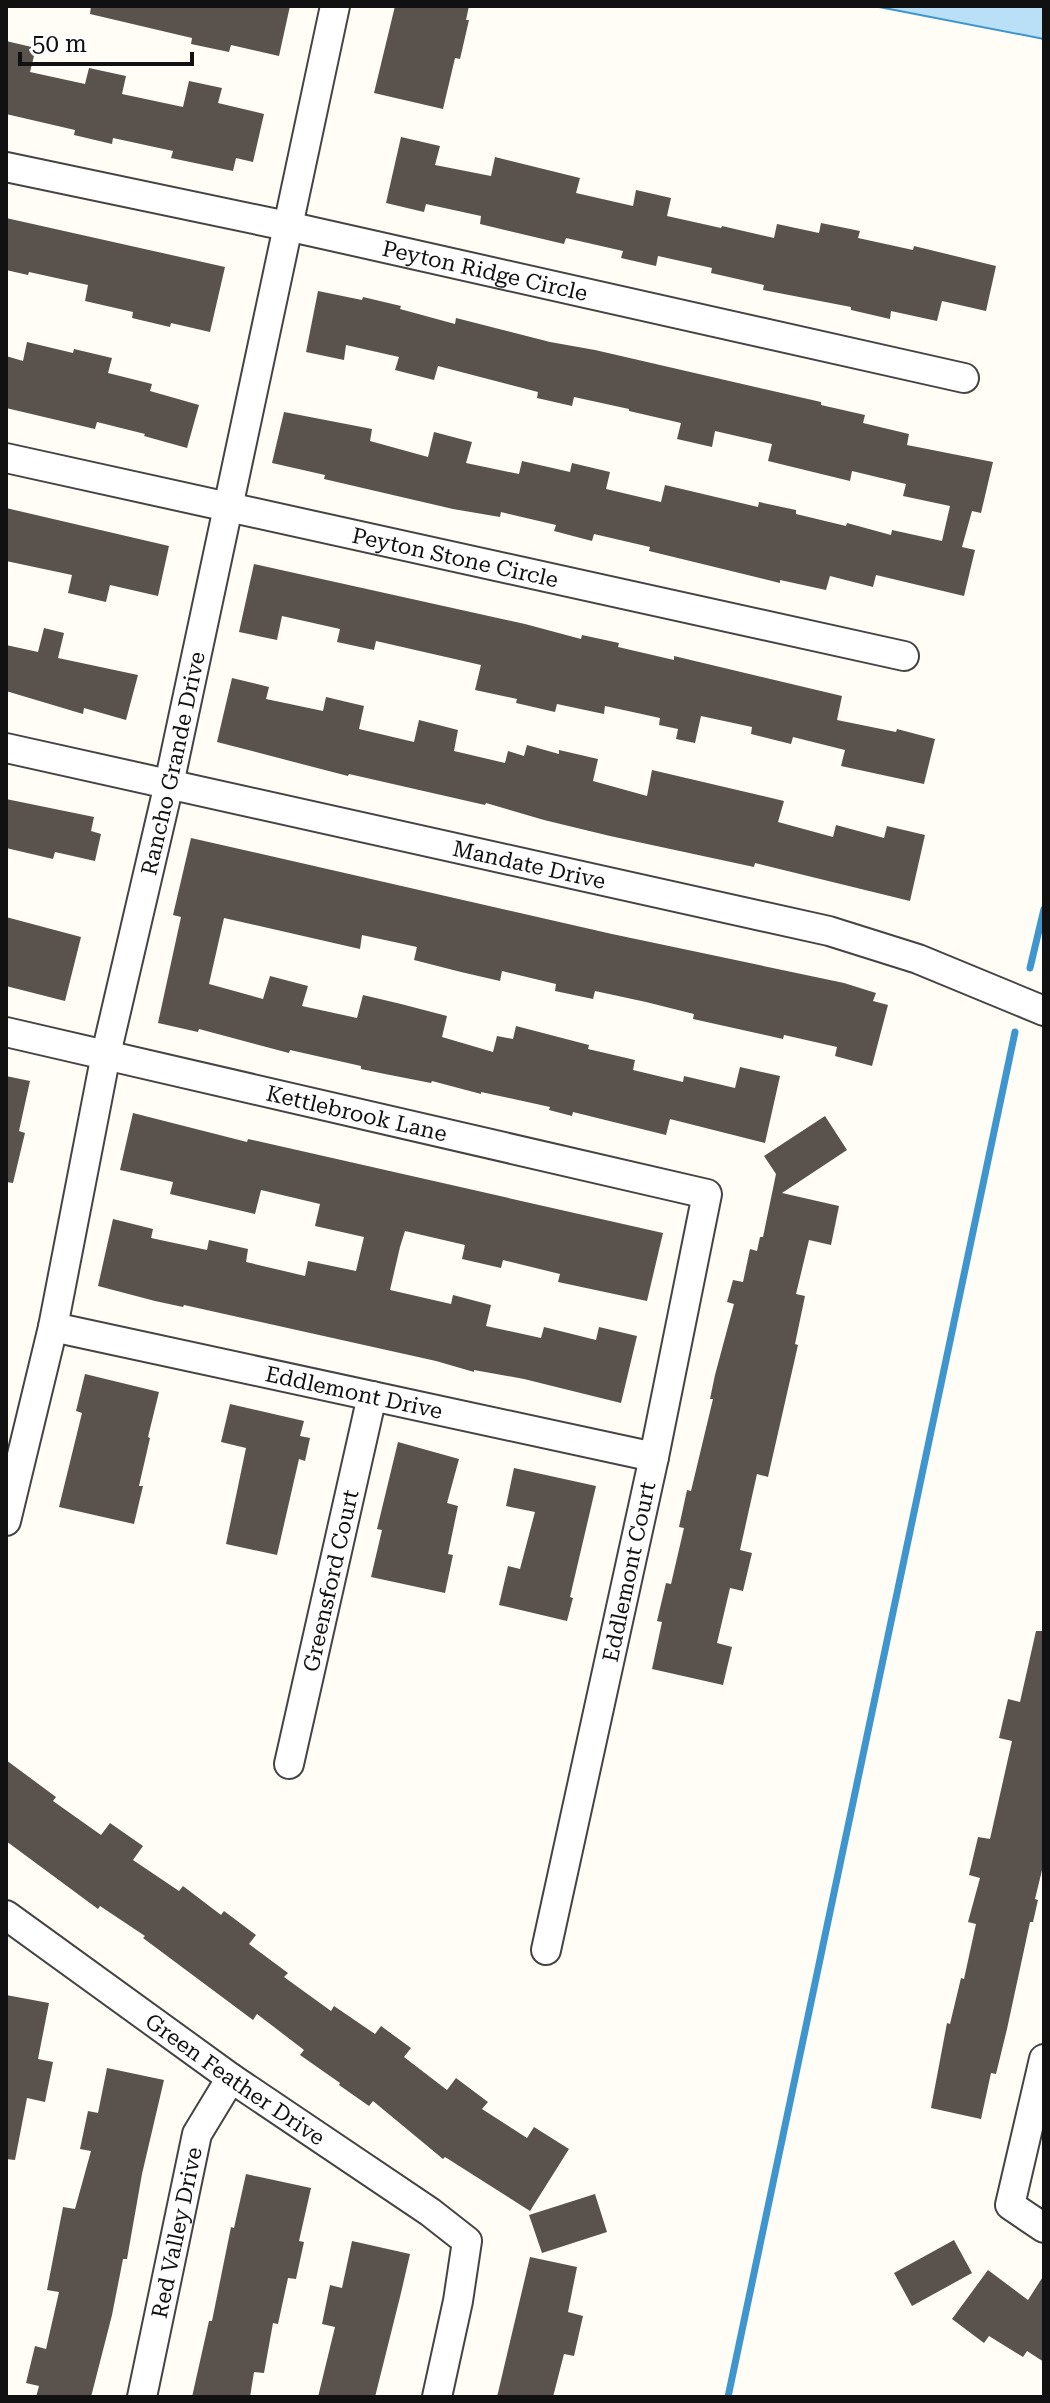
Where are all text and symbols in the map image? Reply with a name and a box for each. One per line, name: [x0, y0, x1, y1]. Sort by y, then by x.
scale bar: [20, 16, 192, 66]
text: 50 m: [32, 30, 87, 58]
street label: Peyton Ridge Circle: [380, 235, 590, 306]
street label: Peyton Stone Circle: [350, 522, 561, 592]
street label: Rancho Grande Drive: [136, 649, 209, 878]
street label: Mandate Drive: [450, 835, 608, 893]
street label: Kettlebrook Lane: [264, 1080, 450, 1146]
street label: Eddlemont Drive: [263, 1361, 445, 1423]
street label: Eddlemont Court: [598, 1480, 660, 1664]
street label: Greensford Court: [298, 1487, 363, 1674]
street label: Green Feather Drive: [141, 2008, 330, 2150]
street label: Red Valley Drive: [146, 2145, 206, 2320]

